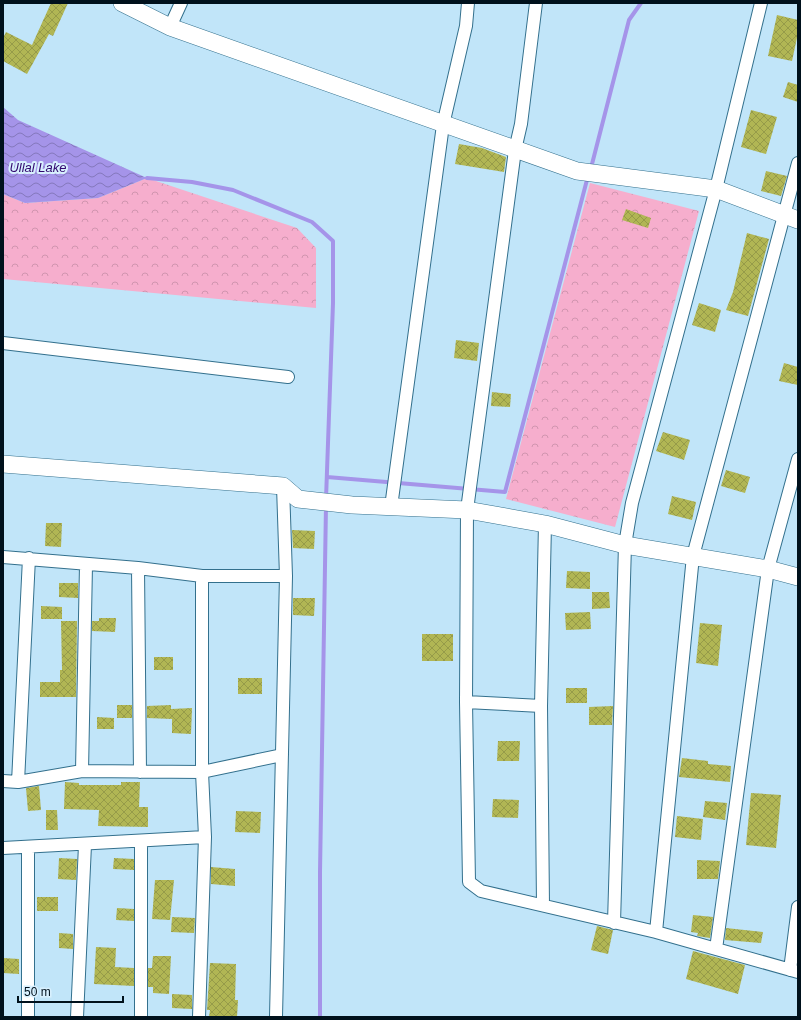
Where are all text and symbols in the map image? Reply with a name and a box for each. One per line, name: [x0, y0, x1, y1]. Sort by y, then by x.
water label: Ullal Lake: [9, 160, 67, 175]
scale bar: [18, 978, 123, 1004]
text: 50 m: [24, 985, 51, 999]

